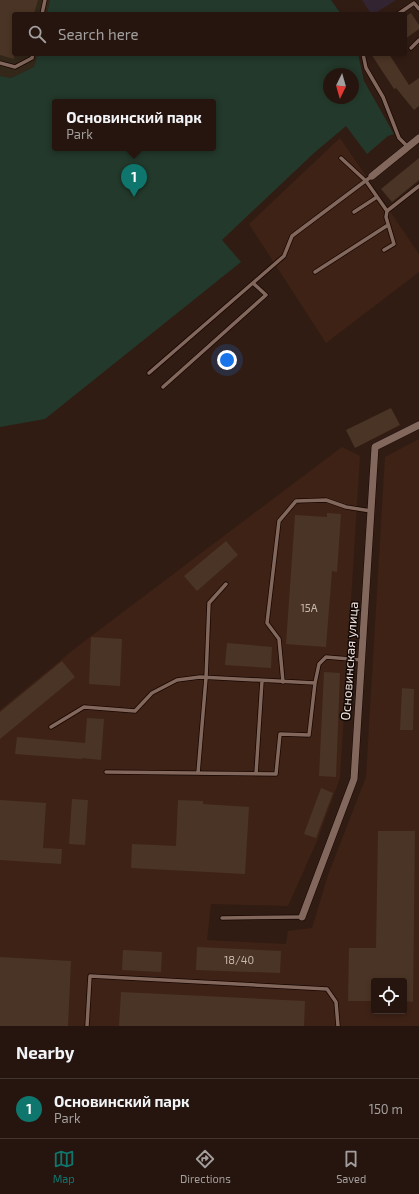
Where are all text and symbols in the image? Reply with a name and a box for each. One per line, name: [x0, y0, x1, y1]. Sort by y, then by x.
search box: [12, 12, 407, 56]
icon: search: [26, 23, 48, 45]
text: Search here: [58, 25, 139, 43]
north arrow: [323, 68, 359, 104]
popup: [52, 99, 216, 151]
text: Основинский парк: [66, 108, 202, 126]
text: Park: [66, 126, 93, 142]
pin: 1: [121, 164, 147, 197]
your location: [217, 350, 237, 370]
house number: 15А: [300, 601, 318, 614]
street label: Основинская улица: [337, 601, 361, 721]
house number: 18/40: [224, 953, 254, 966]
map controls: [371, 978, 407, 1014]
button: locate: [371, 978, 407, 1014]
text: Nearby: [16, 1042, 74, 1062]
text: Основинский парк: [54, 1092, 189, 1110]
text: 1: [26, 1101, 32, 1117]
text: 150 m: [369, 1101, 403, 1117]
text: Park: [54, 1110, 81, 1126]
tab: Map: [53, 1148, 75, 1185]
tab: Directions: [180, 1148, 231, 1185]
tab: Saved: [336, 1148, 366, 1185]

